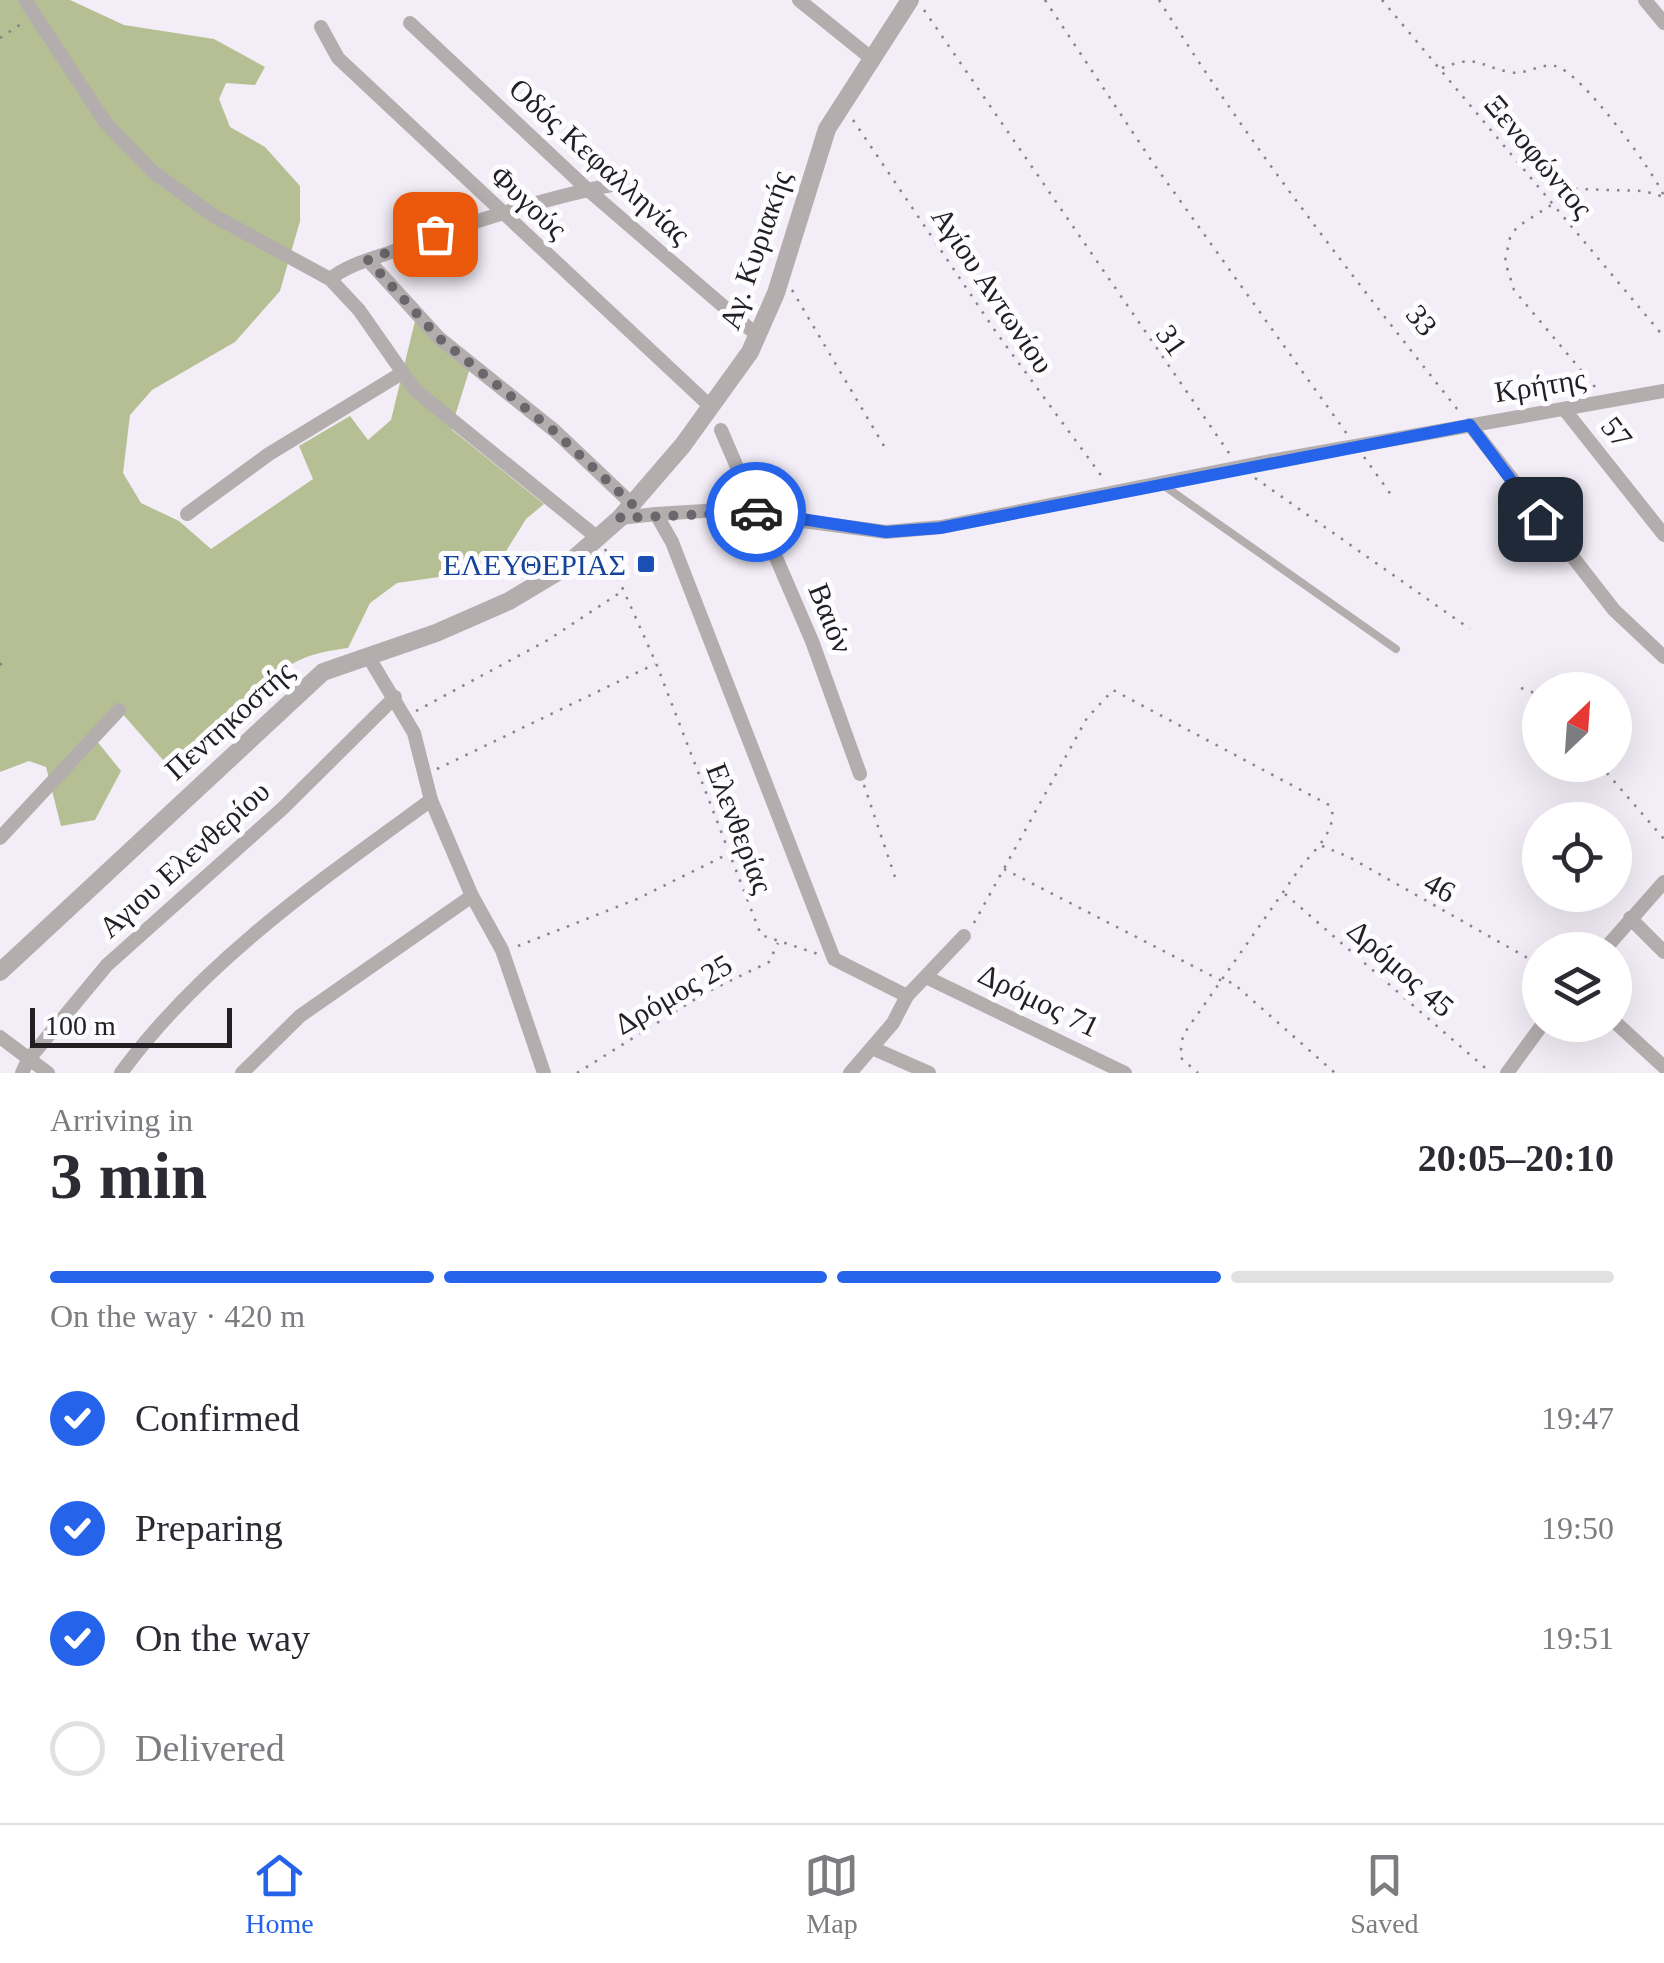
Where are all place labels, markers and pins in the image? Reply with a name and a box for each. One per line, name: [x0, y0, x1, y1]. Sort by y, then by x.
pin: [393, 192, 478, 277]
pin: [1498, 477, 1583, 562]
place label: ΕΛΕΥΘΕΡΙΑΣ: [443, 548, 626, 581]
marker: ΕΛΕΥΘΕΡΙΑΣ: [635, 553, 657, 575]

